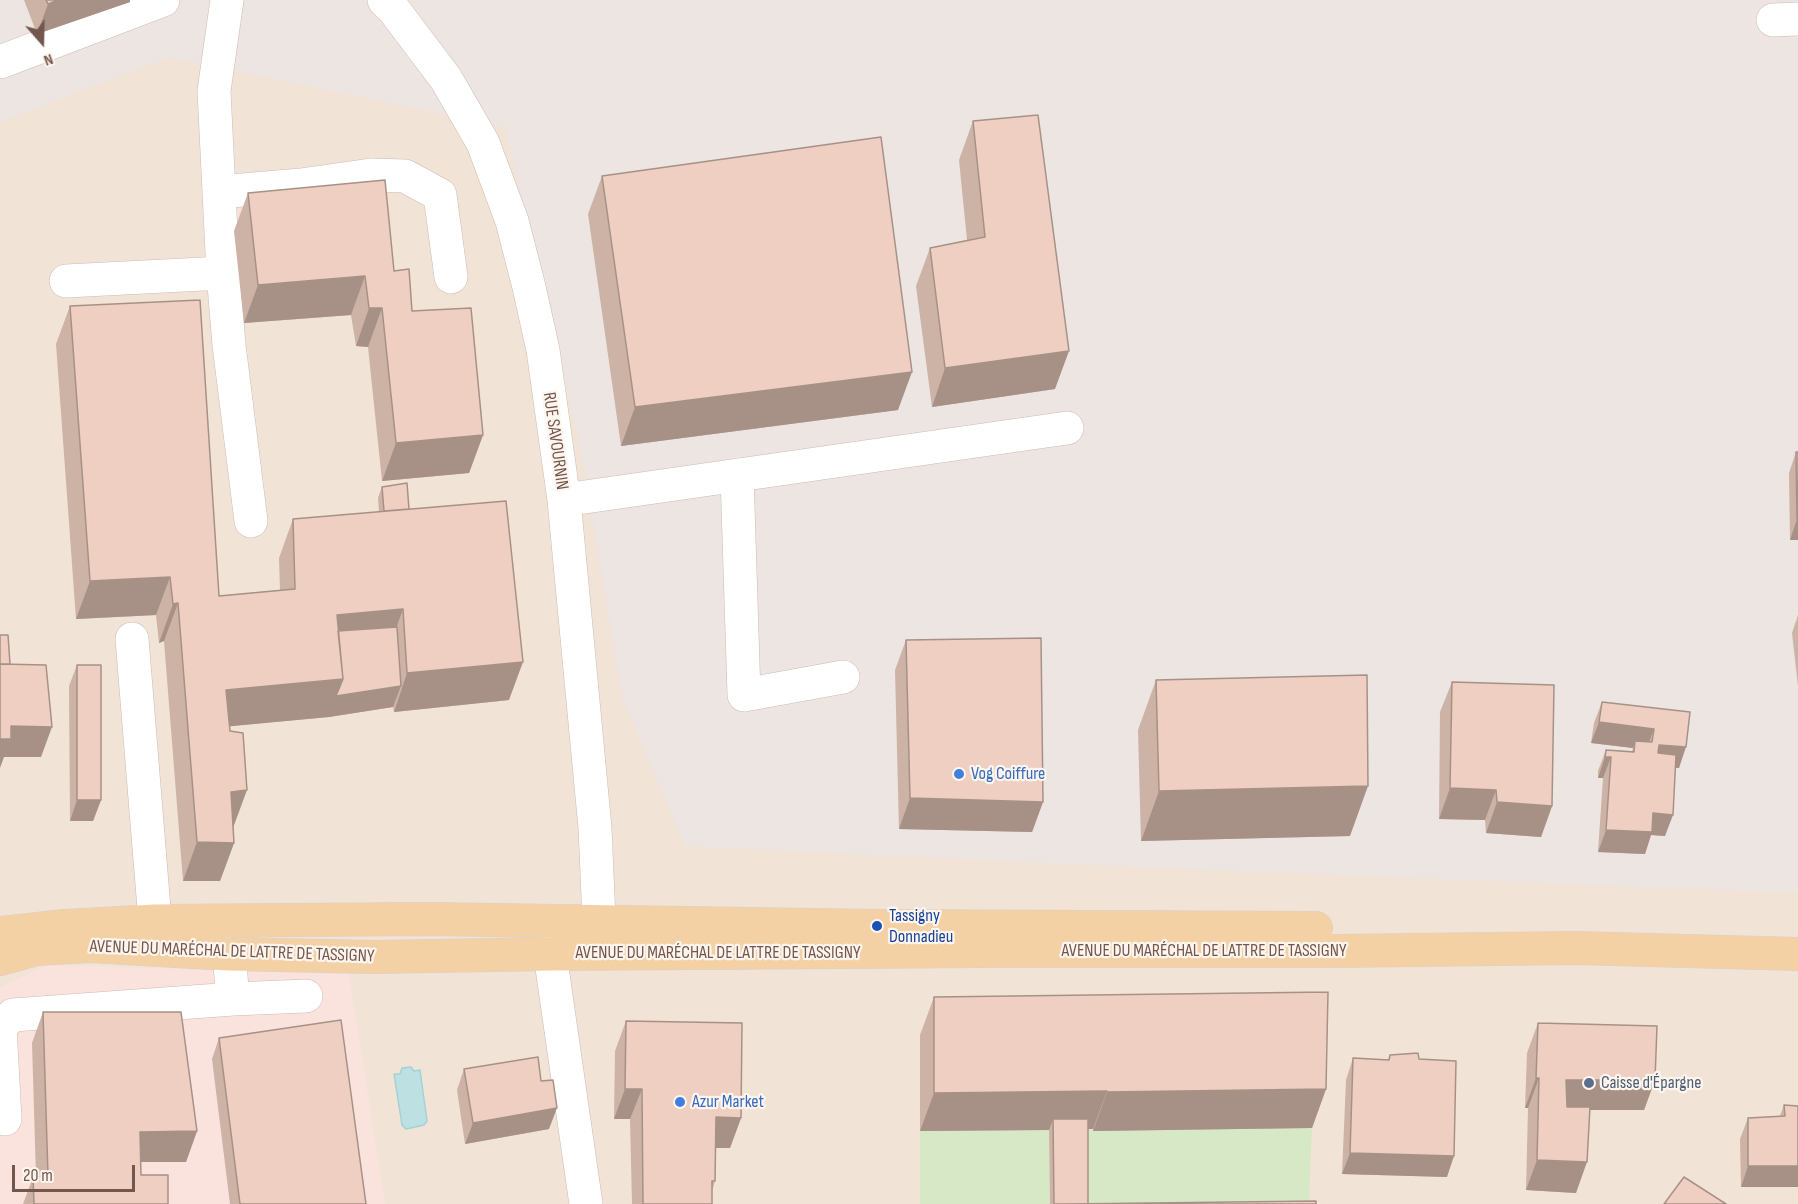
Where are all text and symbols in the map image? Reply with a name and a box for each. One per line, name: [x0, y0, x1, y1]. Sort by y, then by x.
north arrow: [12, 12, 72, 72]
text: N: [41, 49, 56, 70]
street label: RUE SAVOURNIN: [537, 391, 573, 491]
place label: Vog Coiffure: [971, 763, 1045, 785]
marker: Vog Coiffure: [952, 767, 966, 781]
place label: Tassigny Donnadieu: [889, 905, 953, 948]
marker: Tassigny Donnadieu: [870, 919, 884, 933]
street label: AVENUE DU MARÉCHAL DE LATTRE DE TASSIGNY: [89, 936, 375, 968]
street label: AVENUE DU MARÉCHAL DE LATTRE DE TASSIGNY: [1062, 940, 1346, 962]
street label: AVENUE DU MARÉCHAL DE LATTRE DE TASSIGNY: [576, 942, 860, 964]
place label: Caisse d'Épargne: [1601, 1072, 1701, 1094]
marker: Caisse d'Épargne: [1582, 1076, 1596, 1090]
place label: Azur Market: [692, 1091, 764, 1113]
marker: Azur Market: [673, 1095, 687, 1109]
scale bar: [15, 1153, 138, 1191]
text: 20 m: [23, 1165, 53, 1186]

